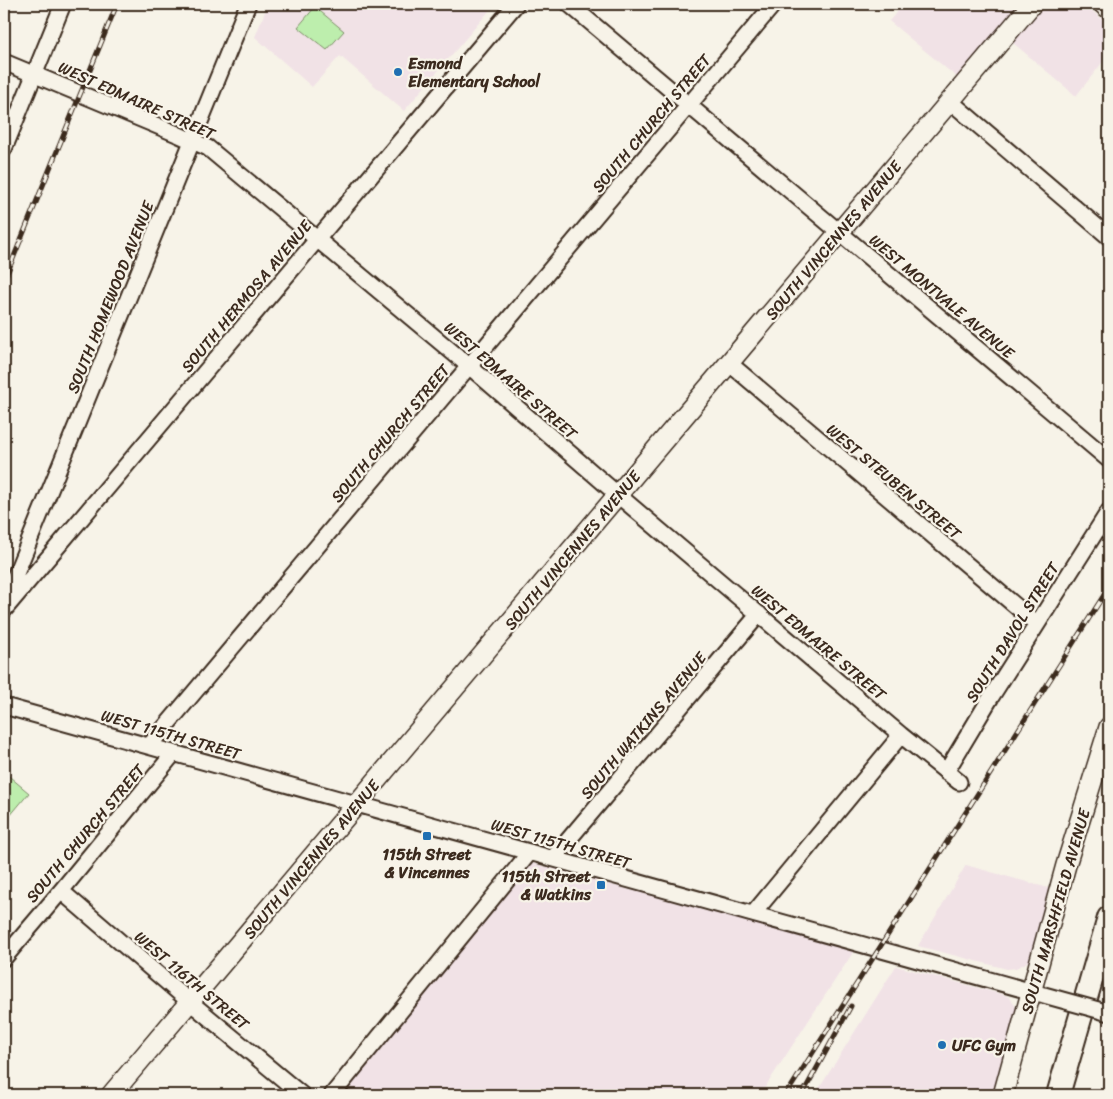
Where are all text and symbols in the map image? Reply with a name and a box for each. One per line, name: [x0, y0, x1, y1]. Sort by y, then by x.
street label: SOUTH CHURCH STREET: [584, 46, 719, 199]
place label: Esmond Elementary School: [408, 49, 541, 96]
street label: WEST EDMAIRE STREET: [53, 53, 221, 149]
marker: Esmond Elementary School: [392, 66, 404, 78]
street label: SOUTH VINCENNES AVENUE: [758, 153, 910, 327]
street label: SOUTH HOMEWOOD AVENUE: [59, 195, 163, 398]
street label: SOUTH HERMOSA AVENUE: [174, 213, 320, 379]
street label: WEST MONTVALE AVENUE: [862, 226, 1022, 367]
street label: WEST EDMAIRE STREET: [437, 314, 585, 448]
street label: SOUTH CHURCH STREET: [323, 356, 458, 509]
street label: WEST STEUBEN STREET: [820, 416, 969, 548]
street label: SOUTH VINCENNES AVENUE: [497, 463, 649, 637]
street label: SOUTH DAVOL STREET: [957, 555, 1068, 708]
street label: WEST EDMAIRE STREET: [744, 577, 894, 709]
street label: SOUTH WATKINS AVENUE: [573, 644, 715, 806]
street label: WEST 115TH STREET: [98, 701, 245, 769]
street label: SOUTH CHURCH STREET: [18, 756, 153, 909]
street label: SOUTH VINCENNES AVENUE: [236, 772, 388, 946]
street label: SOUTH MARSHFIELD AVENUE: [1012, 804, 1099, 1017]
street label: WEST 115TH STREET: [488, 810, 635, 878]
marker: 115th Street & Vincennes: [421, 830, 433, 842]
place label: 115th Street & Vincennes: [382, 840, 472, 887]
place label: 115th Street & Watkins: [501, 862, 592, 909]
marker: 115th Street & Watkins: [595, 879, 607, 891]
street label: WEST 116TH STREET: [127, 923, 257, 1038]
place label: UFC Gym: [952, 1031, 1016, 1060]
marker: UFC Gym: [936, 1039, 948, 1051]

